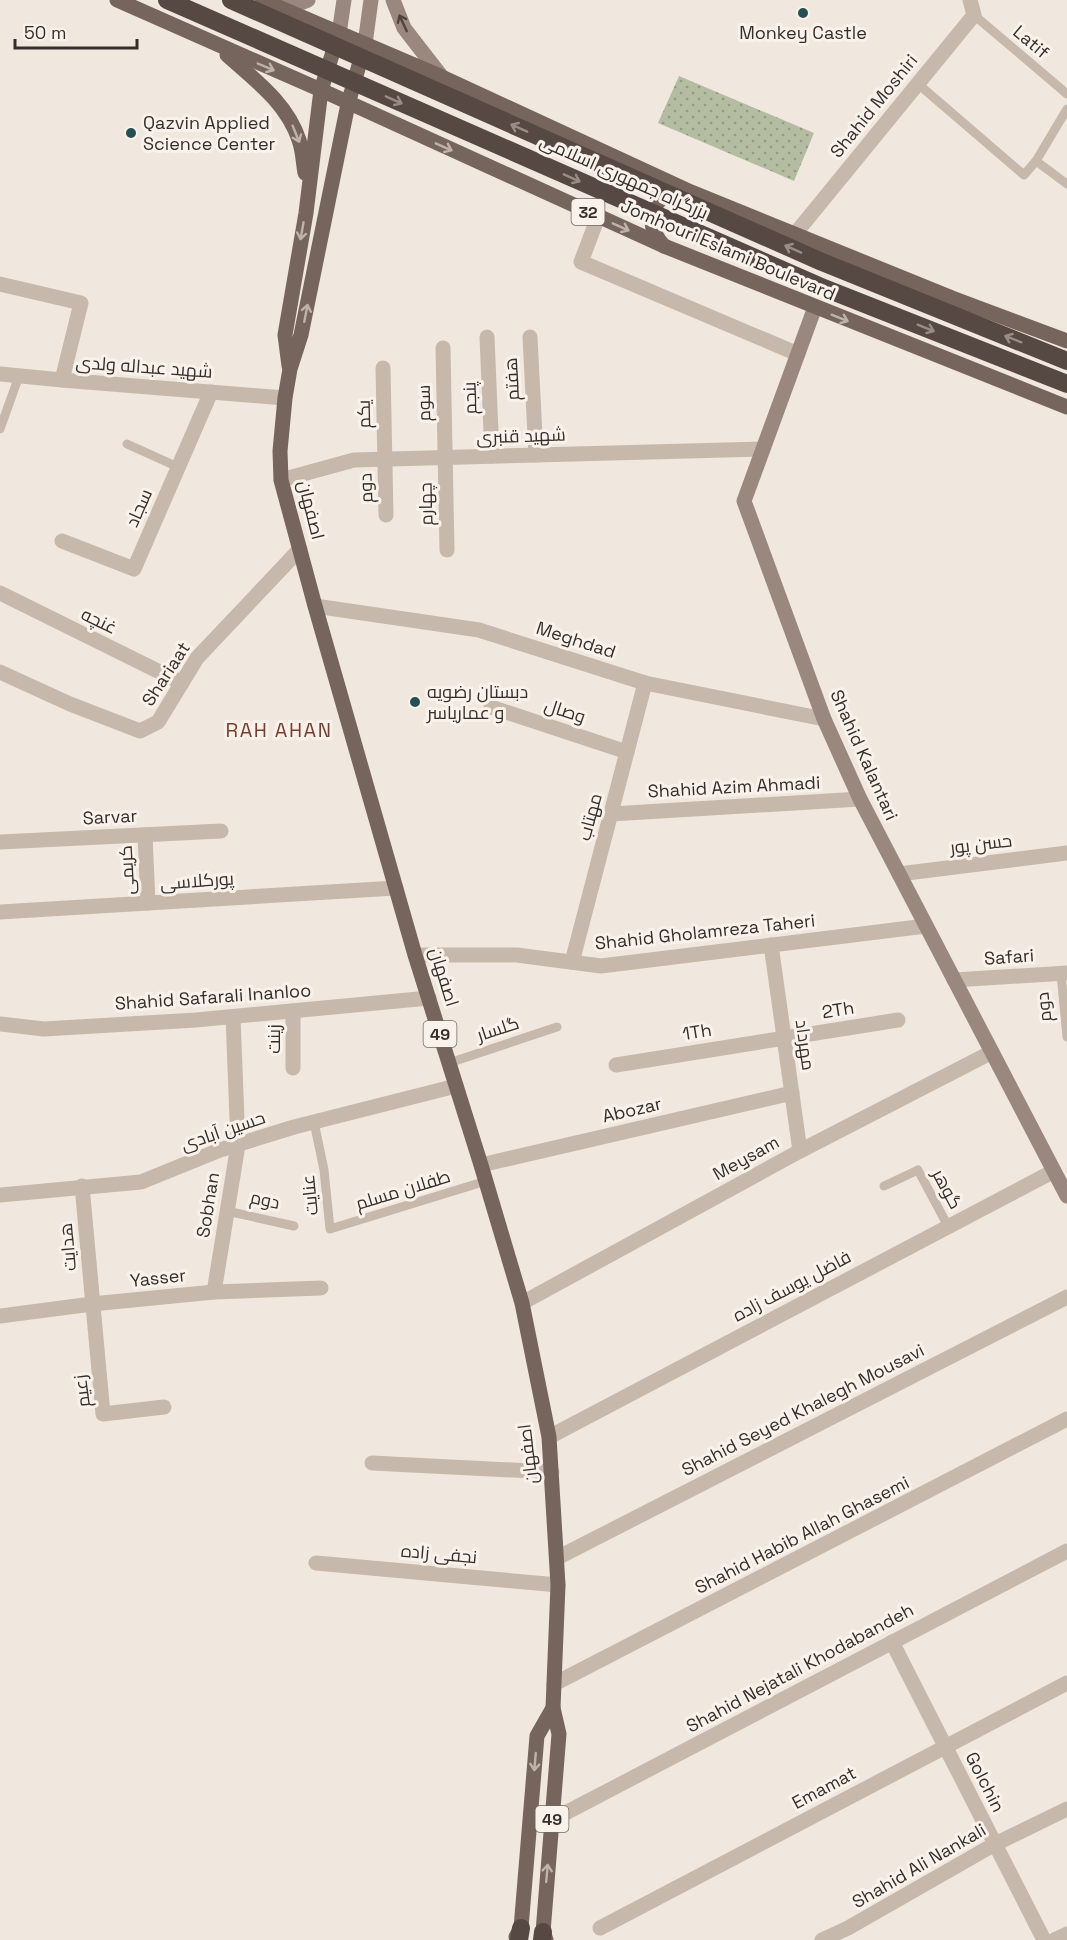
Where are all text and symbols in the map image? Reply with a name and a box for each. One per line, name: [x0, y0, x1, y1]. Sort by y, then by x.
marker: Monkey Castle: [796, 6, 810, 20]
scale bar: [15, 12, 136, 50]
one-way arrow: [396, 15, 408, 33]
street label: Latif: [1009, 20, 1054, 63]
text: 50 m: [24, 21, 66, 44]
place label: Monkey Castle: [739, 21, 867, 44]
street label: Shahid Moshiri: [825, 49, 922, 162]
one-way arrow: [257, 62, 275, 73]
one-way arrow: [384, 94, 402, 106]
place label: Qazvin Applied Science Center: [143, 111, 276, 155]
one-way arrow: [510, 122, 529, 133]
one-way arrow: [291, 124, 302, 142]
marker: Qazvin Applied Science Center: [124, 126, 138, 140]
street label: بزرگراه جمهوری اسلامی: [537, 129, 712, 224]
one-way arrow: [434, 142, 452, 153]
one-way arrow: [563, 173, 581, 184]
street label: Jomhouri Eslami Boulevard: [617, 194, 839, 305]
road number: 32: [572, 199, 604, 225]
one-way arrow: [297, 221, 308, 241]
one-way arrow: [612, 222, 630, 233]
one-way arrow: [785, 243, 803, 255]
one-way arrow: [301, 303, 312, 323]
one-way arrow: [831, 313, 849, 324]
one-way arrow: [916, 323, 934, 334]
one-way arrow: [1004, 333, 1022, 344]
street label: شهید عبداله ولدی: [75, 350, 213, 383]
street label: هفتم: [499, 357, 525, 401]
street label: پنجم: [457, 381, 483, 415]
street label: سوم: [412, 385, 436, 421]
street label: یکم: [352, 399, 376, 428]
street label: شهید قنبری: [476, 422, 566, 449]
street label: دوم: [353, 473, 379, 503]
street label: اصفهان: [293, 478, 330, 542]
street label: چهارم: [414, 482, 438, 526]
street label: سجاد: [120, 485, 157, 531]
street label: غنچه: [77, 602, 121, 640]
street label: Meghdad: [534, 616, 619, 663]
street label: Shariaat: [136, 637, 195, 710]
place label: دبستان رضویه و عماریاسر: [426, 680, 528, 724]
street label: Shahid Kalantari: [825, 686, 904, 824]
street label: وصال: [542, 693, 589, 728]
marker: دبستان رضویه و عماریاسر: [408, 695, 422, 709]
district label: RAH AHAN: [226, 717, 332, 743]
street label: Shahid Azim Ahmadi: [647, 770, 821, 803]
street label: مهتاب: [572, 791, 607, 843]
street label: Sarvar: [82, 804, 138, 829]
street label: حسن پور: [948, 828, 1013, 860]
street label: کریمی: [114, 845, 139, 895]
street label: پورکلاسی: [159, 866, 235, 896]
street label: Shahid Gholamreza Taheri: [594, 909, 816, 955]
street label: Safari: [983, 943, 1035, 970]
street label: اصفهان: [425, 945, 464, 1009]
street label: Shahid Safarali Inanloo: [114, 978, 312, 1015]
street label: دوم: [1031, 991, 1057, 1023]
street label: 2Th: [820, 996, 856, 1023]
street label: گلسار: [473, 1011, 522, 1046]
street label: 1Th: [681, 1018, 713, 1045]
street label: مهرداد: [791, 1018, 820, 1072]
road number: 49: [424, 1021, 456, 1047]
street label: زینت: [262, 1024, 285, 1054]
street label: Abozar: [600, 1091, 664, 1127]
street label: حسین آبادی: [178, 1105, 268, 1156]
street label: Meysam: [708, 1130, 783, 1185]
street label: طفلان مسلم: [353, 1164, 453, 1216]
street label: گوهر: [927, 1164, 968, 1213]
street label: Sobhan: [191, 1170, 224, 1239]
street label: عنایت: [296, 1174, 323, 1217]
street label: دوم: [248, 1185, 282, 1215]
street label: هدایت: [54, 1222, 81, 1272]
street label: فاضل یوسف زاده: [729, 1245, 855, 1326]
street label: Yasser: [129, 1263, 187, 1292]
street label: Shahid Seyed Khalegh Mousavi: [678, 1338, 928, 1481]
street label: زعیم: [68, 1373, 96, 1409]
street label: اصفهان: [512, 1423, 543, 1485]
street label: Shahid Habib Allah Ghasemi: [691, 1470, 913, 1599]
street label: نجفی زاده: [400, 1539, 478, 1568]
street label: Shahid Nejatali Khodabandeh: [682, 1598, 917, 1737]
street label: Golchin: [961, 1748, 1010, 1816]
one-way arrow: [529, 1751, 540, 1771]
street label: Emamat: [788, 1761, 860, 1814]
road number: 49: [536, 1806, 568, 1832]
street label: Shahid Ali Nankali: [848, 1818, 990, 1913]
one-way arrow: [542, 1864, 553, 1884]

